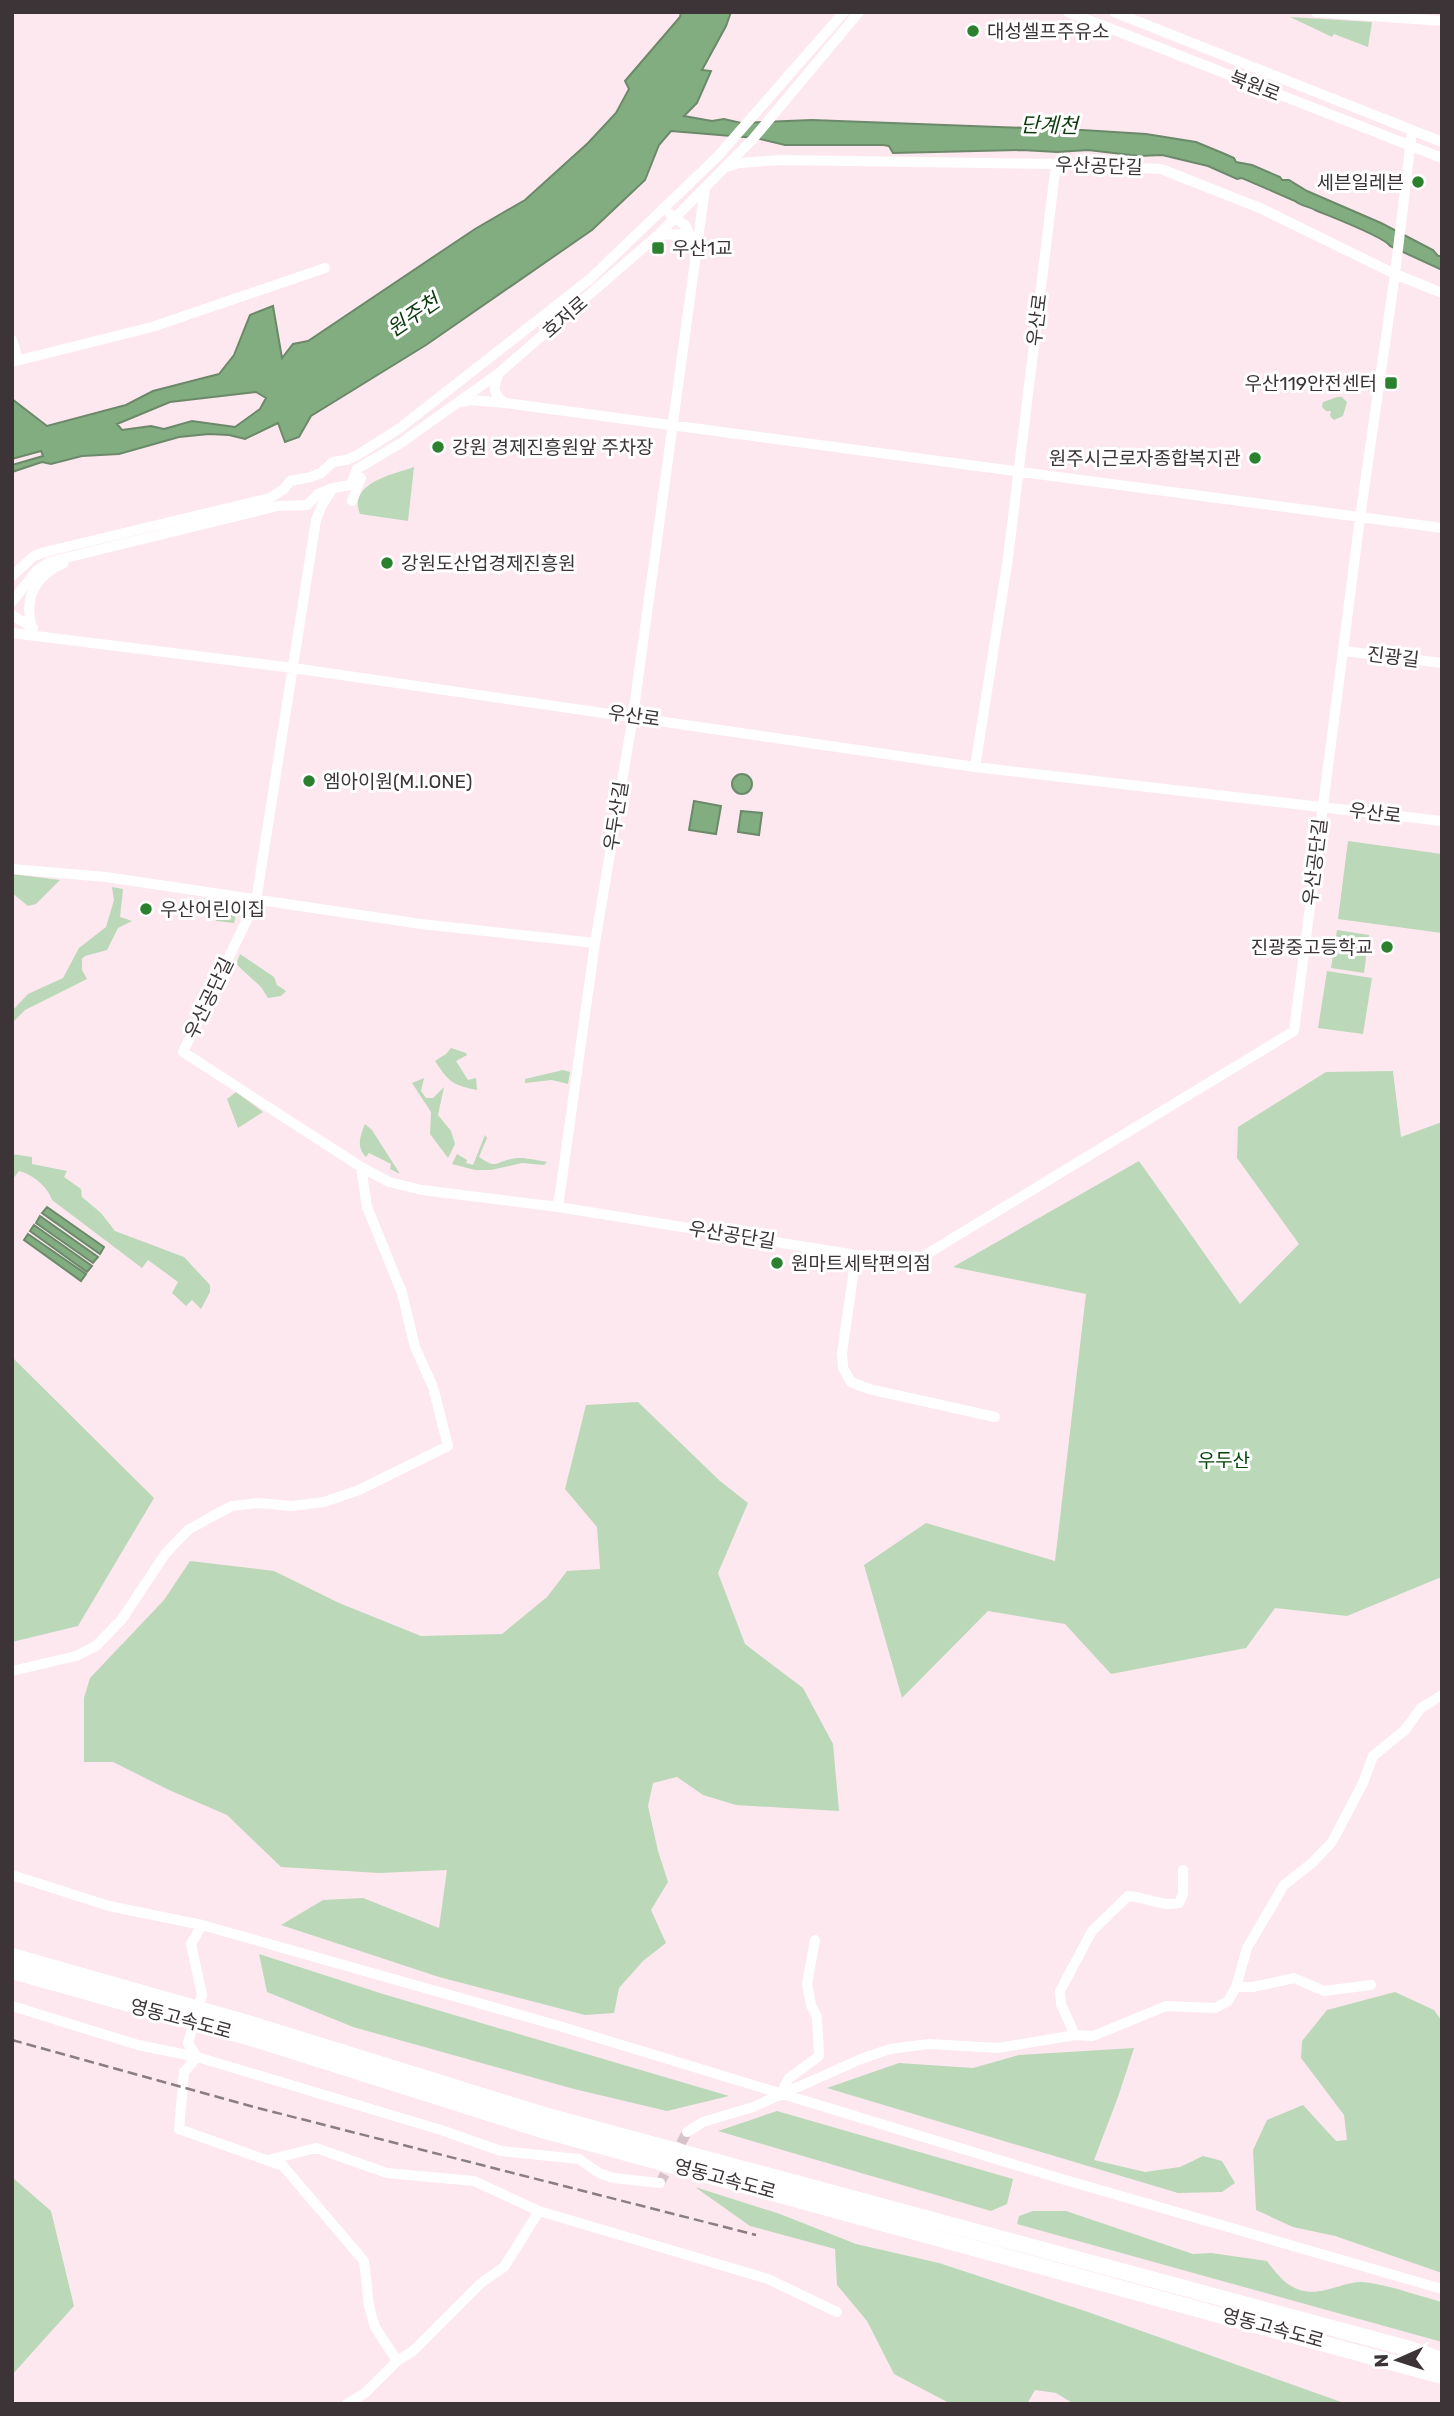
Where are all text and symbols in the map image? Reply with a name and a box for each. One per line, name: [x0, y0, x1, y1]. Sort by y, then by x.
place label: 대성셀프주유소: [987, 20, 1109, 43]
marker: 대성셀프주유소: [965, 23, 981, 39]
street label: 북원로: [1226, 66, 1284, 106]
water label: 단계천: [1020, 112, 1081, 138]
street label: 우산공단길: [1055, 153, 1143, 179]
place label: 세븐일레븐: [1317, 171, 1404, 194]
marker: 세븐일레븐: [1410, 174, 1426, 190]
place label: 우산1교: [672, 237, 733, 260]
marker: 우산1교: [650, 240, 666, 256]
water label: 원주천: [382, 287, 446, 342]
street label: 호저로: [538, 291, 592, 343]
street label: 우산로: [1022, 293, 1052, 347]
place label: 우산119안전센터: [1245, 372, 1377, 395]
marker: 우산119안전센터: [1383, 375, 1399, 391]
place label: 강원 경제진흥원앞 주차장: [452, 436, 654, 459]
marker: 강원 경제진흥원앞 주차장: [430, 439, 446, 455]
place label: 원주시근로자종합복지관: [1049, 447, 1241, 470]
marker: 원주시근로자종합복지관: [1247, 450, 1263, 466]
place label: 강원도산업경제진흥원: [401, 552, 576, 575]
marker: 강원도산업경제진흥원: [379, 555, 395, 571]
street label: 진광길: [1366, 642, 1420, 672]
street label: 우산로: [606, 701, 662, 731]
place label: 엠아이원(M.I.ONE): [323, 770, 473, 793]
marker: 엠아이원(M.I.ONE): [301, 773, 317, 789]
street label: 우두산길: [599, 780, 633, 852]
street label: 우산로: [1348, 798, 1402, 828]
street label: 우산공단길: [1298, 817, 1332, 907]
place label: 우산어린이집: [160, 898, 265, 921]
marker: 우산어린이집: [138, 901, 154, 917]
place label: 진광중고등학교: [1251, 936, 1373, 959]
marker: 진광중고등학교: [1379, 939, 1395, 955]
street label: 우산공단길: [180, 954, 238, 1042]
street label: 우산공단길: [687, 1217, 777, 1253]
place label: 원마트세탁편의점: [791, 1252, 931, 1275]
marker: 원마트세탁편의점: [769, 1255, 785, 1271]
park label: 우두산: [1198, 1449, 1250, 1472]
street label: 영동고속도로: [127, 1994, 235, 2044]
street label: 영동고속도로: [671, 2154, 779, 2204]
street label: 영동고속도로: [1219, 2303, 1327, 2353]
north arrow: [1363, 2325, 1433, 2395]
text: N: [1370, 2353, 1393, 2368]

